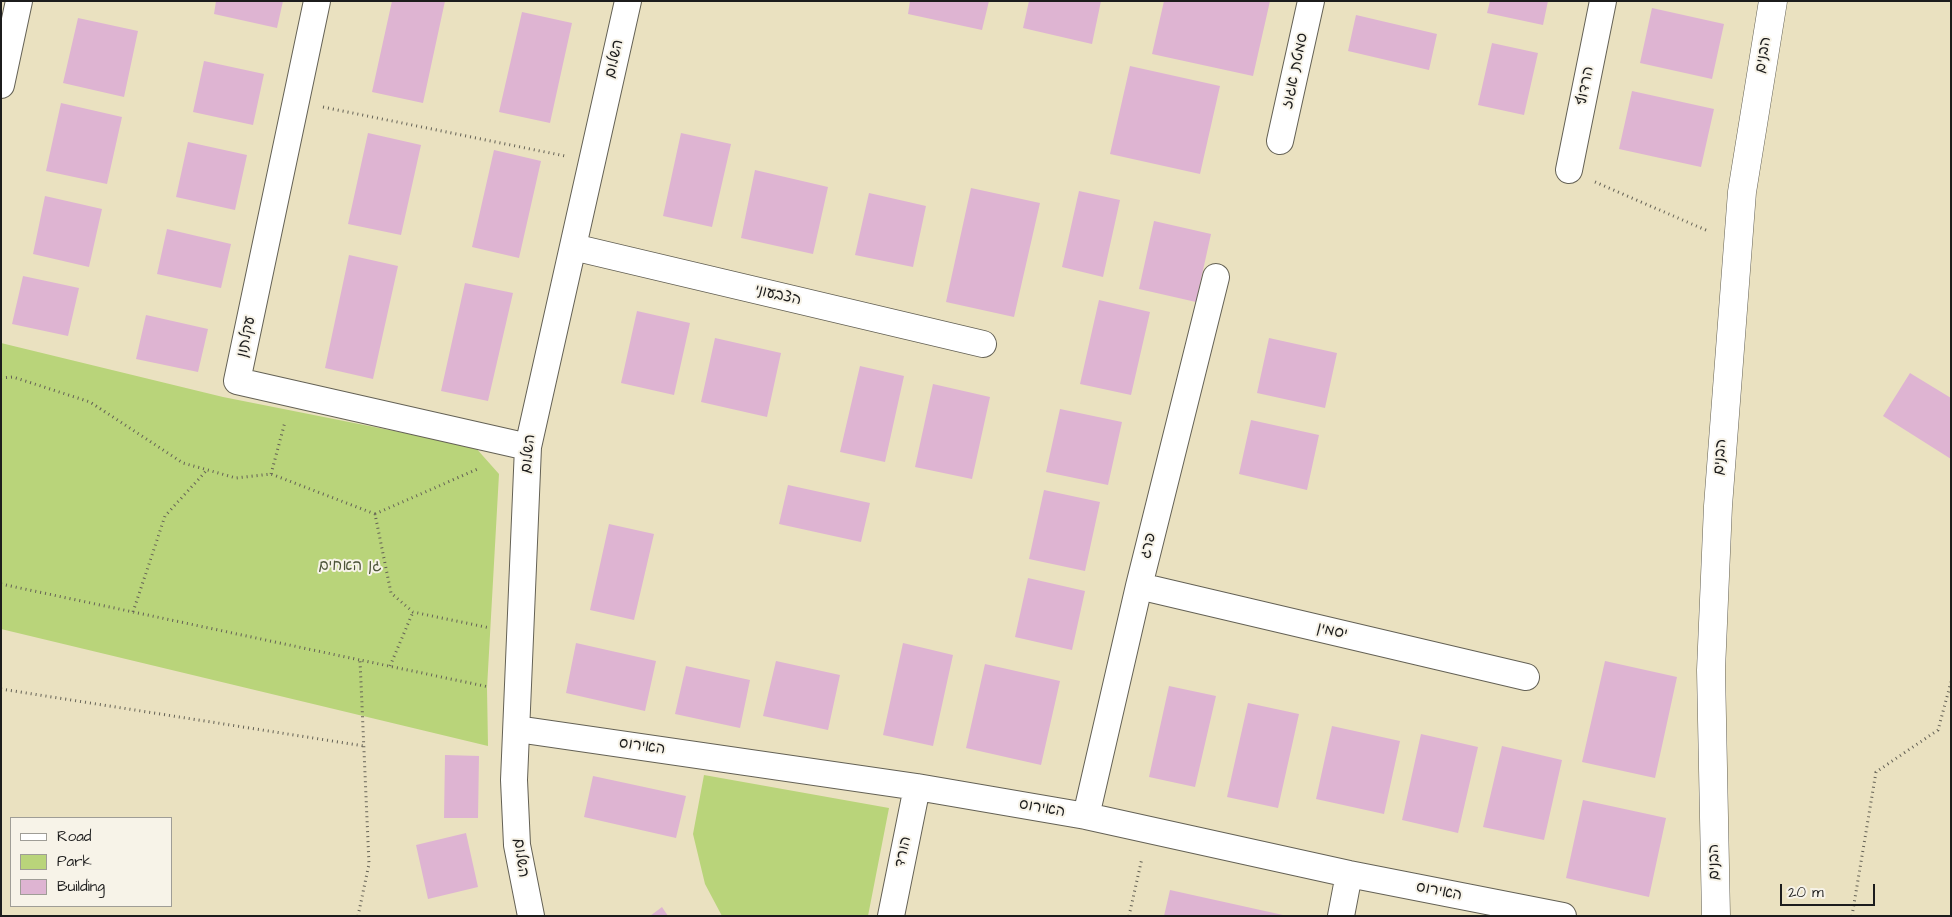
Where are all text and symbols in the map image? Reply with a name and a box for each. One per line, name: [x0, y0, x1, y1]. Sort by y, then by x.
street label: סמטת אגוז: [1279, 32, 1313, 110]
street label: הבנים: [1752, 35, 1776, 75]
street label: השלום: [602, 38, 628, 80]
street label: הרדוף: [1573, 65, 1599, 107]
street label: הצבעוני: [753, 282, 803, 310]
street label: עקלתון: [234, 315, 260, 359]
street label: השלום: [518, 434, 540, 474]
street label: הבנים: [1711, 438, 1731, 476]
street label: פרג: [1137, 531, 1161, 561]
park label: גן האחים: [318, 558, 382, 576]
street label: יסמין: [1315, 620, 1349, 644]
street label: האירוס: [618, 735, 666, 759]
street label: האירוס: [1018, 796, 1066, 822]
legend: [10, 817, 172, 907]
text: Road: [57, 826, 91, 847]
street label: הורד: [892, 835, 916, 869]
street label: השלום: [508, 837, 532, 879]
street label: הבנים: [1706, 843, 1724, 881]
text: Park: [57, 851, 92, 872]
scale bar: [1782, 874, 1877, 906]
text: Building: [57, 876, 105, 897]
street label: האירוס: [1414, 879, 1464, 905]
text: 20 m: [1788, 882, 1824, 903]

